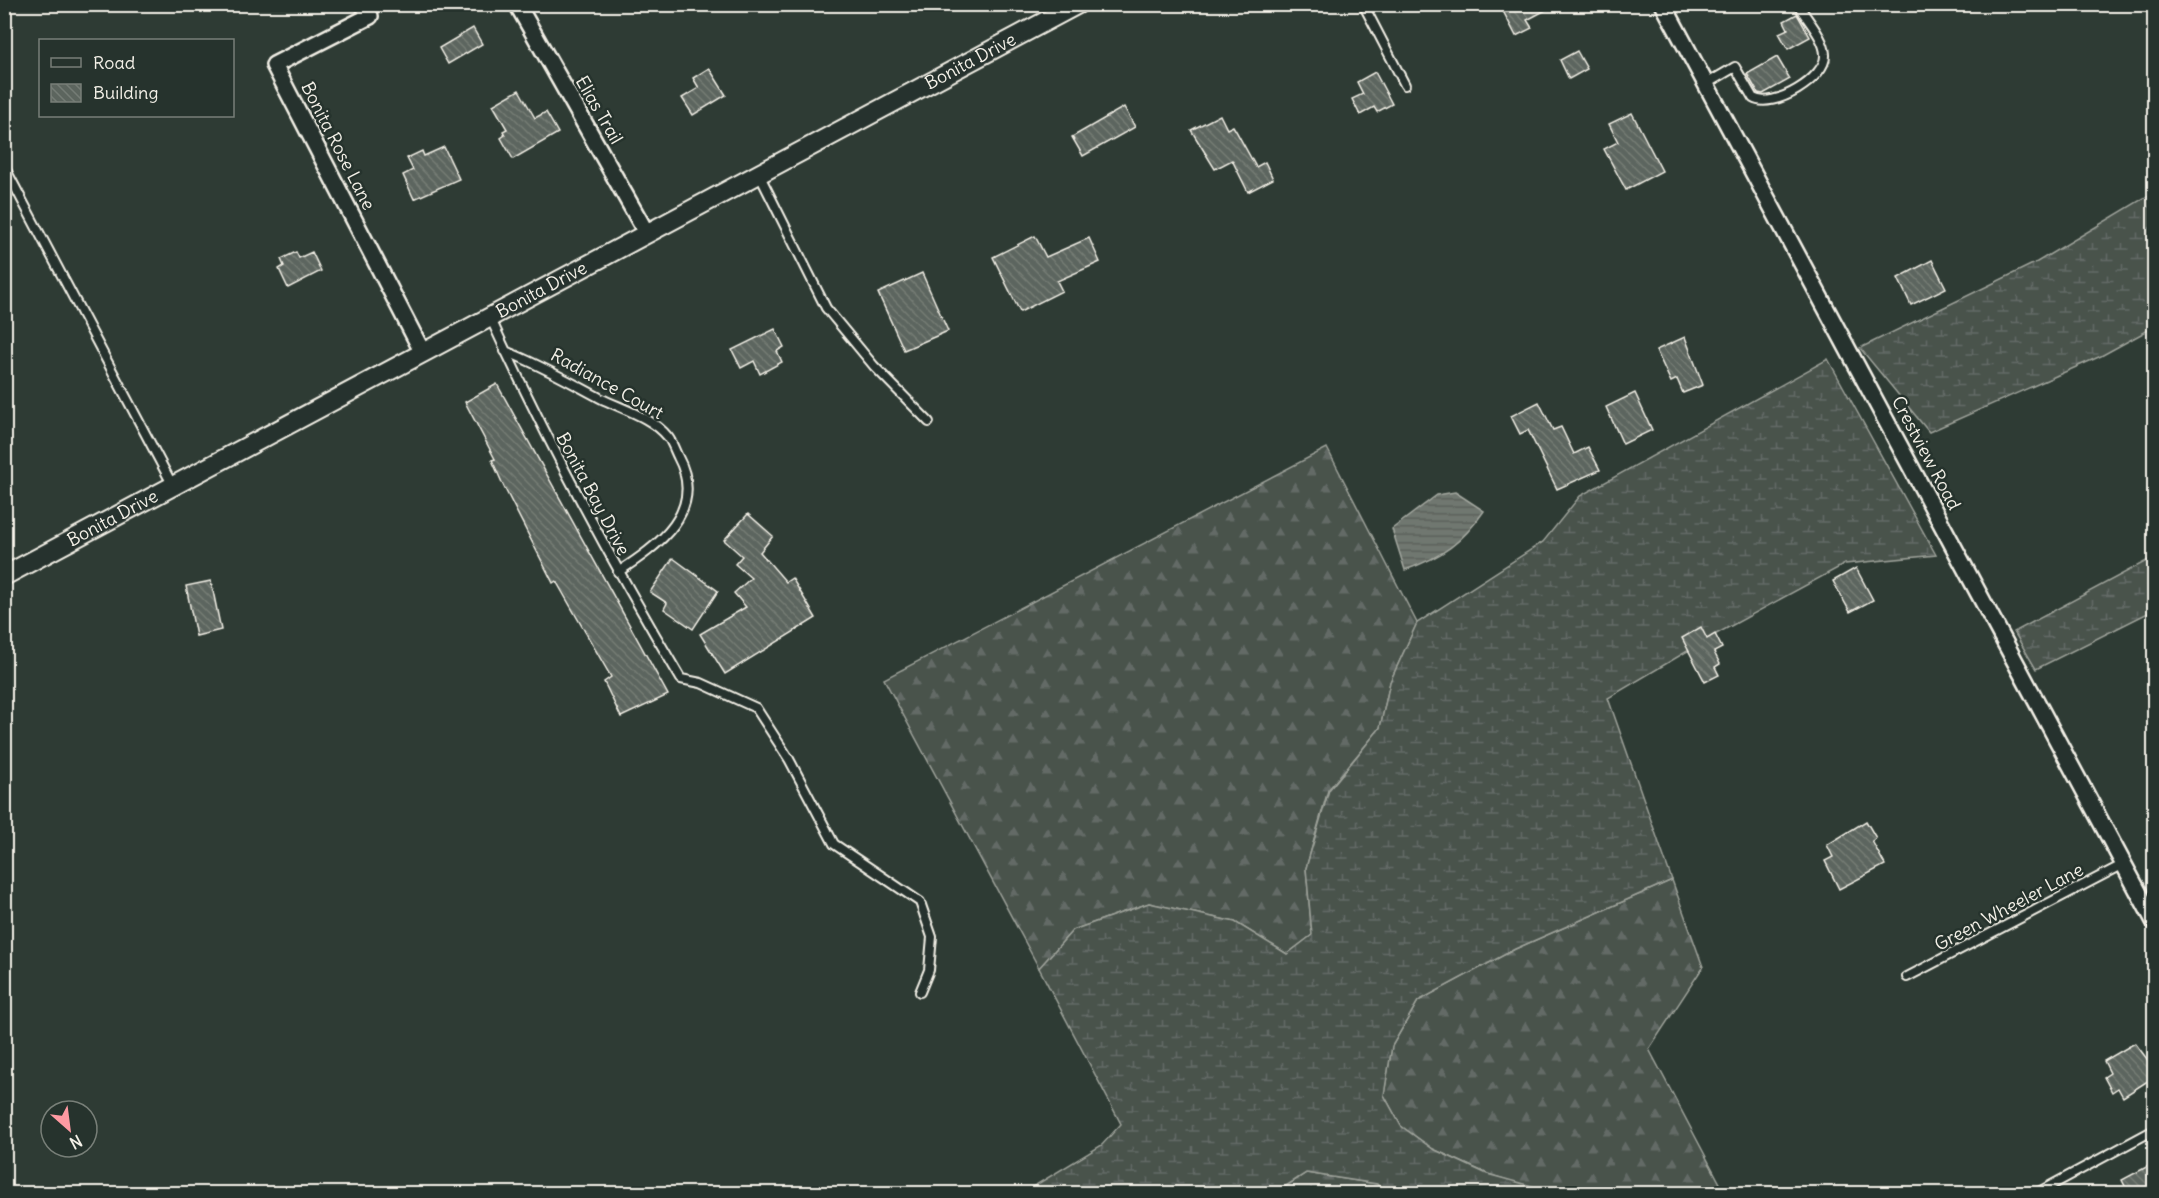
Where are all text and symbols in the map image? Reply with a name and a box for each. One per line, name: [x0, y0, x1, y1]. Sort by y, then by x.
street label: Bonita Drive: [921, 27, 1020, 94]
legend: [39, 39, 234, 117]
text: Road: [93, 51, 136, 74]
street label: Elias Trail: [571, 71, 628, 148]
street label: Bonita Rose Lane: [296, 78, 381, 214]
text: Building: [93, 81, 158, 104]
street label: Bonita Drive: [492, 256, 591, 323]
street label: Radiance Court: [547, 343, 668, 424]
street label: Crestview Road: [1887, 392, 1966, 514]
street label: Bonita Bay Drive: [551, 428, 636, 559]
street label: Bonita Drive: [63, 484, 162, 551]
street label: Green Wheeler Lane: [1930, 858, 2087, 956]
north arrow: [39, 1099, 99, 1159]
text: N: [66, 1131, 86, 1154]

